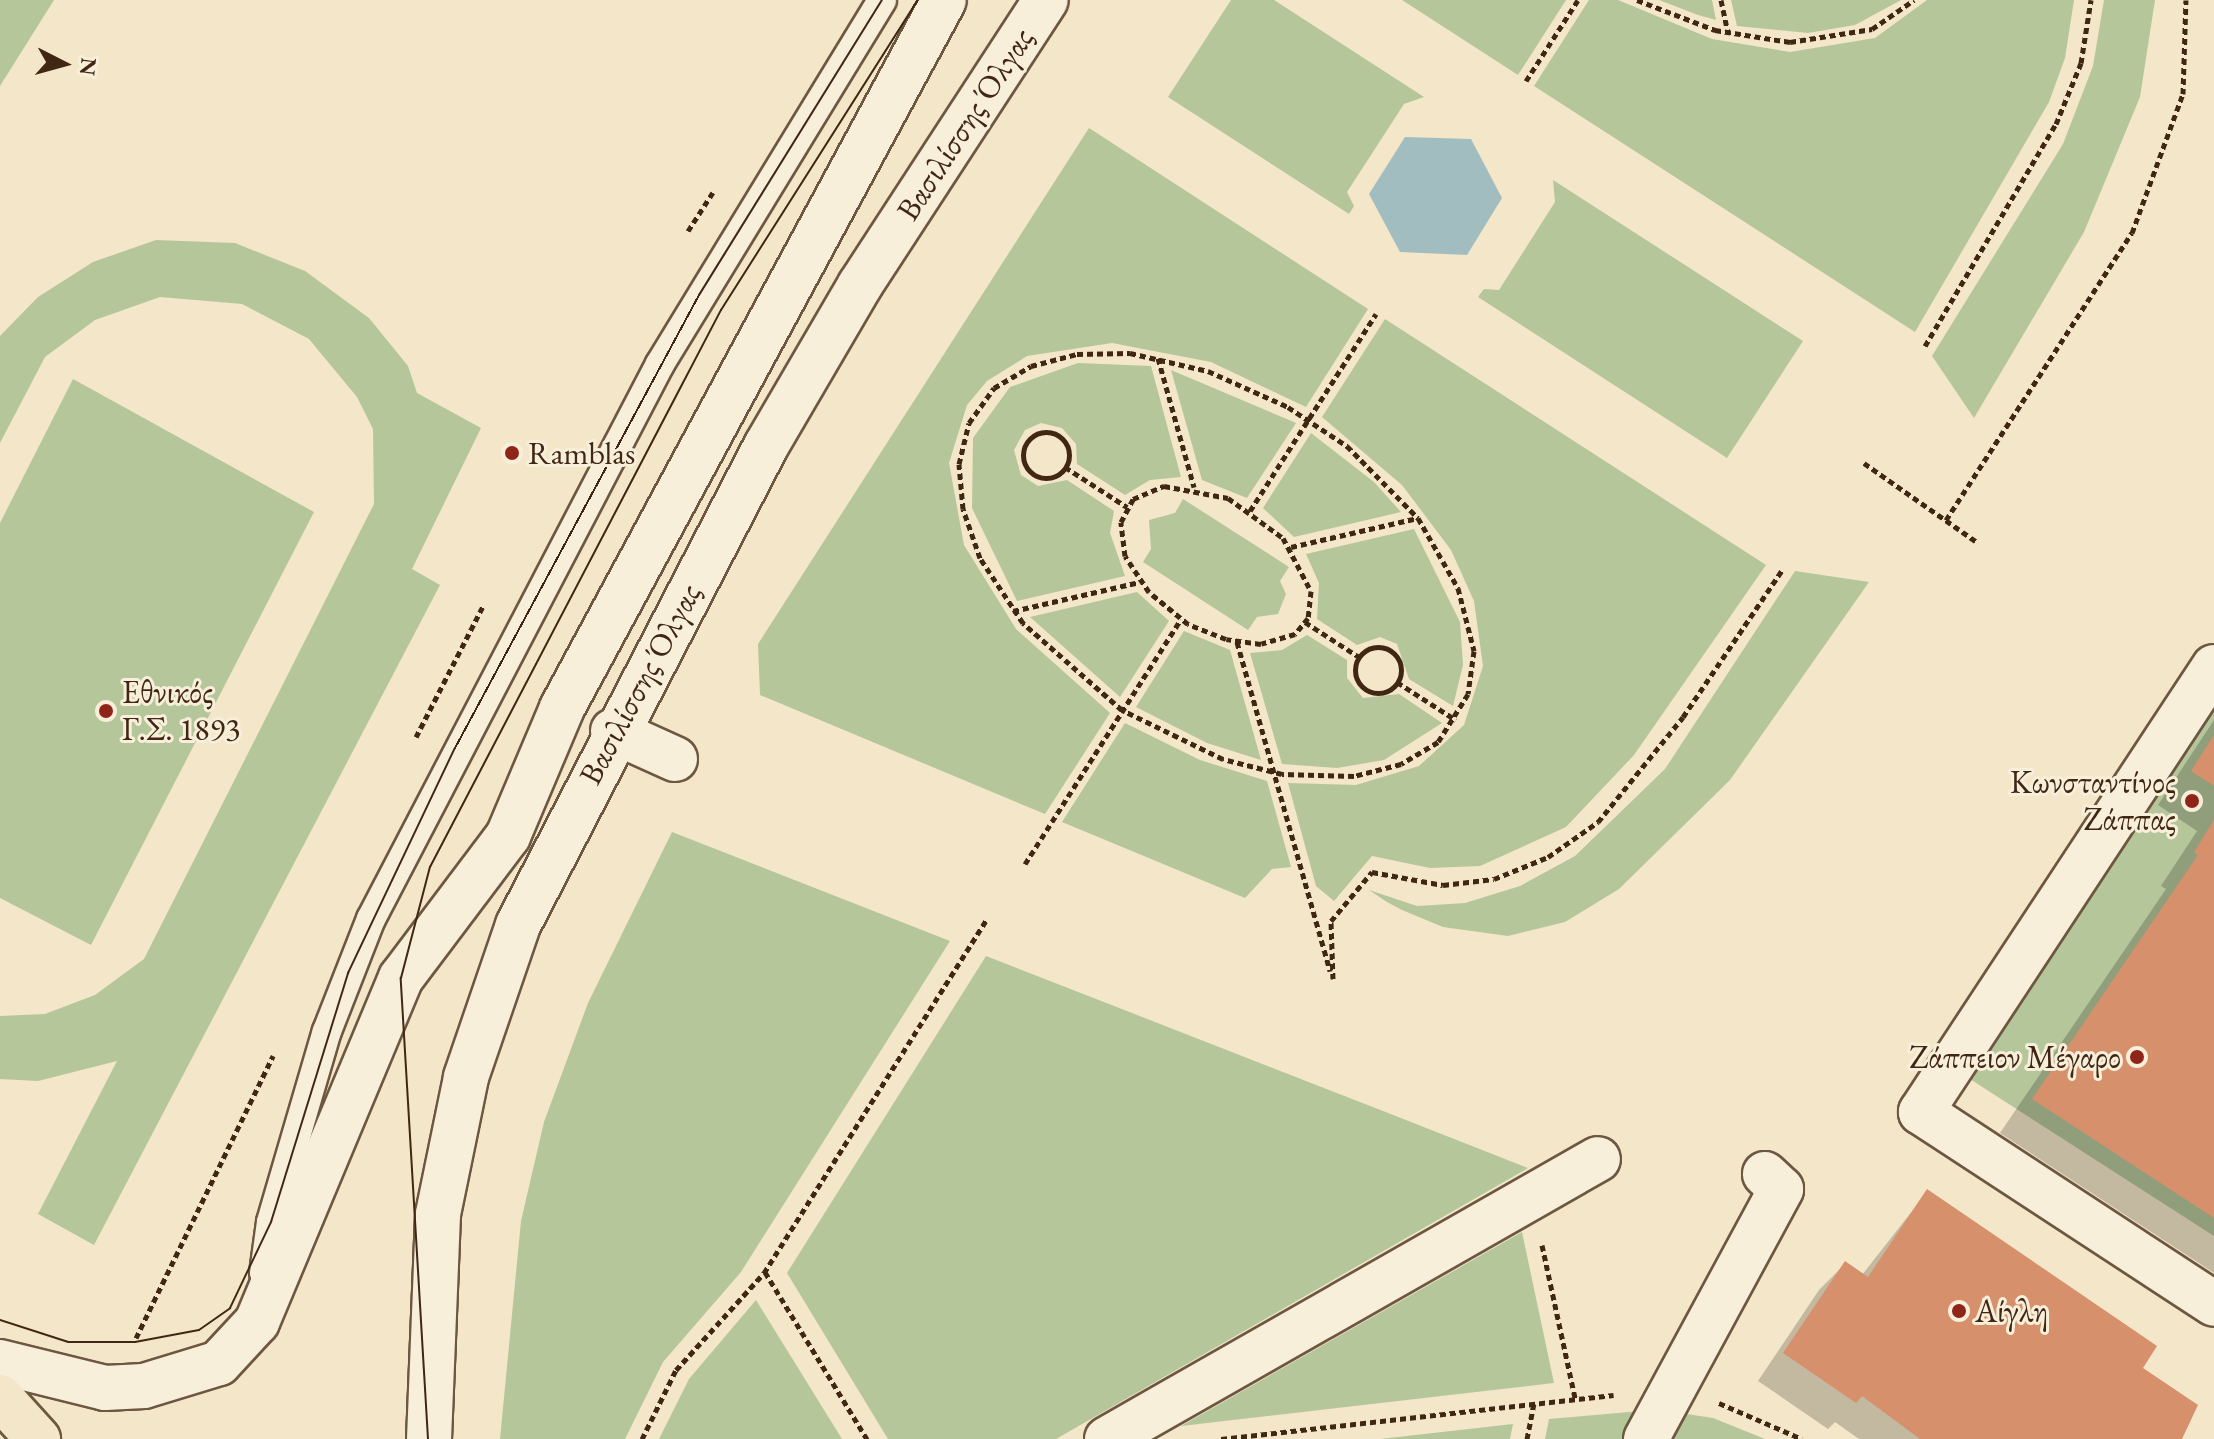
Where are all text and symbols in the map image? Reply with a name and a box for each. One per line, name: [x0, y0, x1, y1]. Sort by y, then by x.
street label: Βασιλίσσης Όλγας: [888, 21, 1042, 227]
north arrow: [24, 24, 104, 104]
text: N: [73, 56, 104, 77]
place label: Ramblas: [528, 434, 635, 472]
marker: Ramblas: [503, 444, 521, 462]
street label: Βασιλίσσης Όλγας: [571, 577, 709, 791]
place label: Εθνικός Γ.Σ. 1893: [122, 674, 240, 749]
marker: Εθνικός Γ.Σ. 1893: [97, 702, 115, 720]
place label: Κωνσταντίνος Ζάππας: [2010, 764, 2176, 839]
marker: Κωνσταντίνος Ζάππας: [2183, 792, 2201, 810]
place label: Ζάππειον Μέγαρο: [1909, 1038, 2121, 1076]
marker: Ζάππειον Μέγαρο: [2128, 1048, 2146, 1066]
place label: Αίγλη: [1975, 1292, 2048, 1330]
marker: Αίγλη: [1950, 1302, 1968, 1320]

